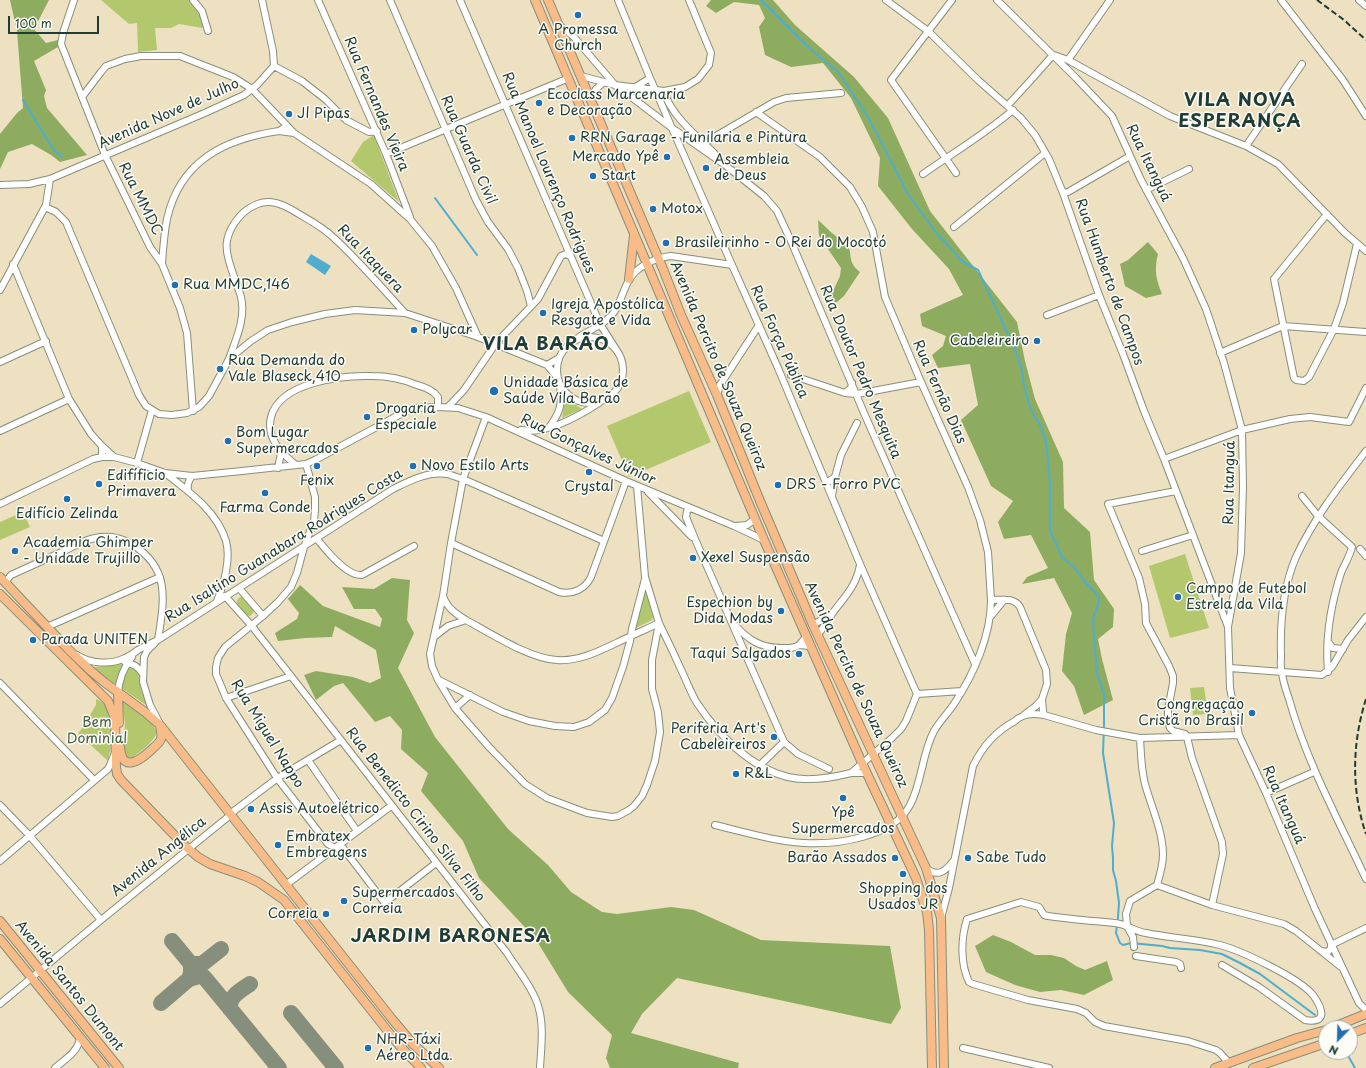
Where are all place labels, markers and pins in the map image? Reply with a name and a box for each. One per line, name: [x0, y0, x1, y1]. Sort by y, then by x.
marker: A Promessa Church: [573, 10, 583, 20]
place label: A Promessa Church: [538, 22, 618, 54]
place label: Ecoclass Marcenaria e Decoração: [547, 87, 685, 120]
marker: Ecoclass Marcenaria e Decoração: [534, 98, 544, 108]
place label: Jl Pipas: [297, 106, 350, 122]
marker: Jl Pipas: [284, 109, 294, 119]
place label: RRN Garage - Funilaria e Pintura: [580, 130, 807, 146]
marker: RRN Garage - Funilaria e Pintura: [567, 133, 577, 143]
place label: Mercado Ypê: [572, 149, 659, 165]
marker: Mercado Ypê: [662, 152, 672, 162]
place label: Assembleia de Deus: [714, 152, 789, 184]
marker: Assembleia de Deus: [701, 163, 711, 173]
place label: Start: [601, 168, 636, 184]
marker: Start: [588, 171, 598, 181]
place label: Motox: [661, 201, 703, 217]
marker: Motox: [648, 204, 658, 214]
place label: Brasileirinho - O Rei do Mocotó: [674, 235, 886, 251]
marker: Brasileirinho - O Rei do Mocotó: [661, 238, 671, 248]
place label: Rua MMDC,146: [183, 277, 290, 293]
marker: Rua MMDC,146: [170, 280, 180, 290]
place label: Igreja Apostólica Resgate e Vida: [551, 297, 665, 330]
marker: Igreja Apostólica Resgate e Vida: [538, 308, 548, 318]
place label: Polycar: [422, 322, 472, 338]
marker: Polycar: [409, 325, 419, 335]
place label: Cabeleireiro: [950, 333, 1029, 349]
marker: Cabeleireiro: [1032, 336, 1042, 346]
place label: Rua Demanda do Vale Blaseck,410: [228, 353, 345, 386]
marker: Rua Demanda do Vale Blaseck,410: [215, 364, 225, 374]
place label: Unidade Básica de Saúde Vila Barão: [503, 375, 628, 408]
marker: Unidade Básica de Saúde Vila Barão: [488, 385, 500, 397]
place label: Drogaria Especiale: [375, 401, 437, 434]
marker: Drogaria Especiale: [362, 412, 372, 422]
place label: Bom Lugar Supermercados: [236, 425, 339, 458]
marker: Bom Lugar Supermercados: [223, 436, 233, 446]
place label: Novo Estilo Arts: [421, 458, 529, 474]
marker: Fenix: [312, 461, 322, 471]
marker: Novo Estilo Arts: [408, 461, 418, 471]
marker: Crystal: [584, 467, 594, 477]
place label: Edifíficio Primavera: [107, 468, 176, 500]
place label: Fenix: [300, 473, 334, 489]
place label: DRS - Forro PVC: [786, 477, 901, 493]
marker: Edifíficio Primavera: [94, 479, 104, 489]
place label: Crystal: [564, 479, 614, 495]
marker: DRS - Forro PVC: [773, 480, 783, 490]
marker: Farma Conde: [260, 488, 270, 498]
marker: Edifício Zelinda: [62, 494, 72, 504]
place label: Farma Conde: [219, 500, 311, 516]
place label: Edifício Zelinda: [16, 506, 118, 522]
place label: Academia Ghimper - Unidade Trujillo: [23, 535, 153, 568]
marker: Academia Ghimper - Unidade Trujillo: [10, 546, 20, 556]
place label: Xexel Suspensão: [701, 550, 810, 566]
marker: Xexel Suspensão: [688, 553, 698, 563]
place label: Campo de Futebol Estrela da Vila: [1186, 581, 1307, 614]
marker: Campo de Futebol Estrela da Vila: [1173, 592, 1183, 602]
place label: Espechion by Dida Modas: [686, 595, 773, 628]
marker: Espechion by Dida Modas: [776, 606, 786, 616]
place label: Parada UNITEN: [41, 632, 148, 648]
marker: Parada UNITEN: [28, 635, 38, 645]
place label: Taqui Salgados: [690, 646, 791, 662]
marker: Taqui Salgados: [794, 649, 804, 659]
place label: Congregação Cristã no Brasil: [1138, 697, 1244, 730]
marker: Congregação Cristã no Brasil: [1247, 708, 1257, 718]
place label: Periferia Art's Cabeleireiros: [671, 721, 766, 754]
marker: Periferia Art's Cabeleireiros: [769, 732, 779, 742]
place label: R&L: [744, 766, 773, 782]
marker: R&L: [731, 769, 741, 779]
marker: Ypê Supermercados: [838, 793, 848, 803]
place label: Assis Autoelétrico: [259, 801, 379, 817]
marker: Assis Autoelétrico: [246, 804, 256, 814]
place label: Ypê Supermercados: [792, 805, 894, 838]
place label: Embratex Embreagens: [286, 829, 367, 862]
marker: Embratex Embreagens: [273, 840, 283, 850]
place label: Barão Assados: [787, 850, 887, 866]
place label: Sabe Tudo: [976, 850, 1046, 866]
marker: Barão Assados: [890, 853, 900, 863]
marker: Sabe Tudo: [963, 853, 973, 863]
marker: Shopping dos Usados JR: [898, 869, 908, 879]
place label: Shopping dos Usados JR: [859, 881, 947, 914]
place label: Supermercados Correia: [352, 885, 455, 918]
marker: Supermercados Correia: [339, 896, 349, 906]
place label: Correia: [268, 906, 318, 922]
marker: Correia: [321, 909, 331, 919]
place label: NHR-Táxi Aéreo Ltda.: [376, 1032, 453, 1064]
marker: NHR-Táxi Aéreo Ltda.: [363, 1043, 373, 1053]

